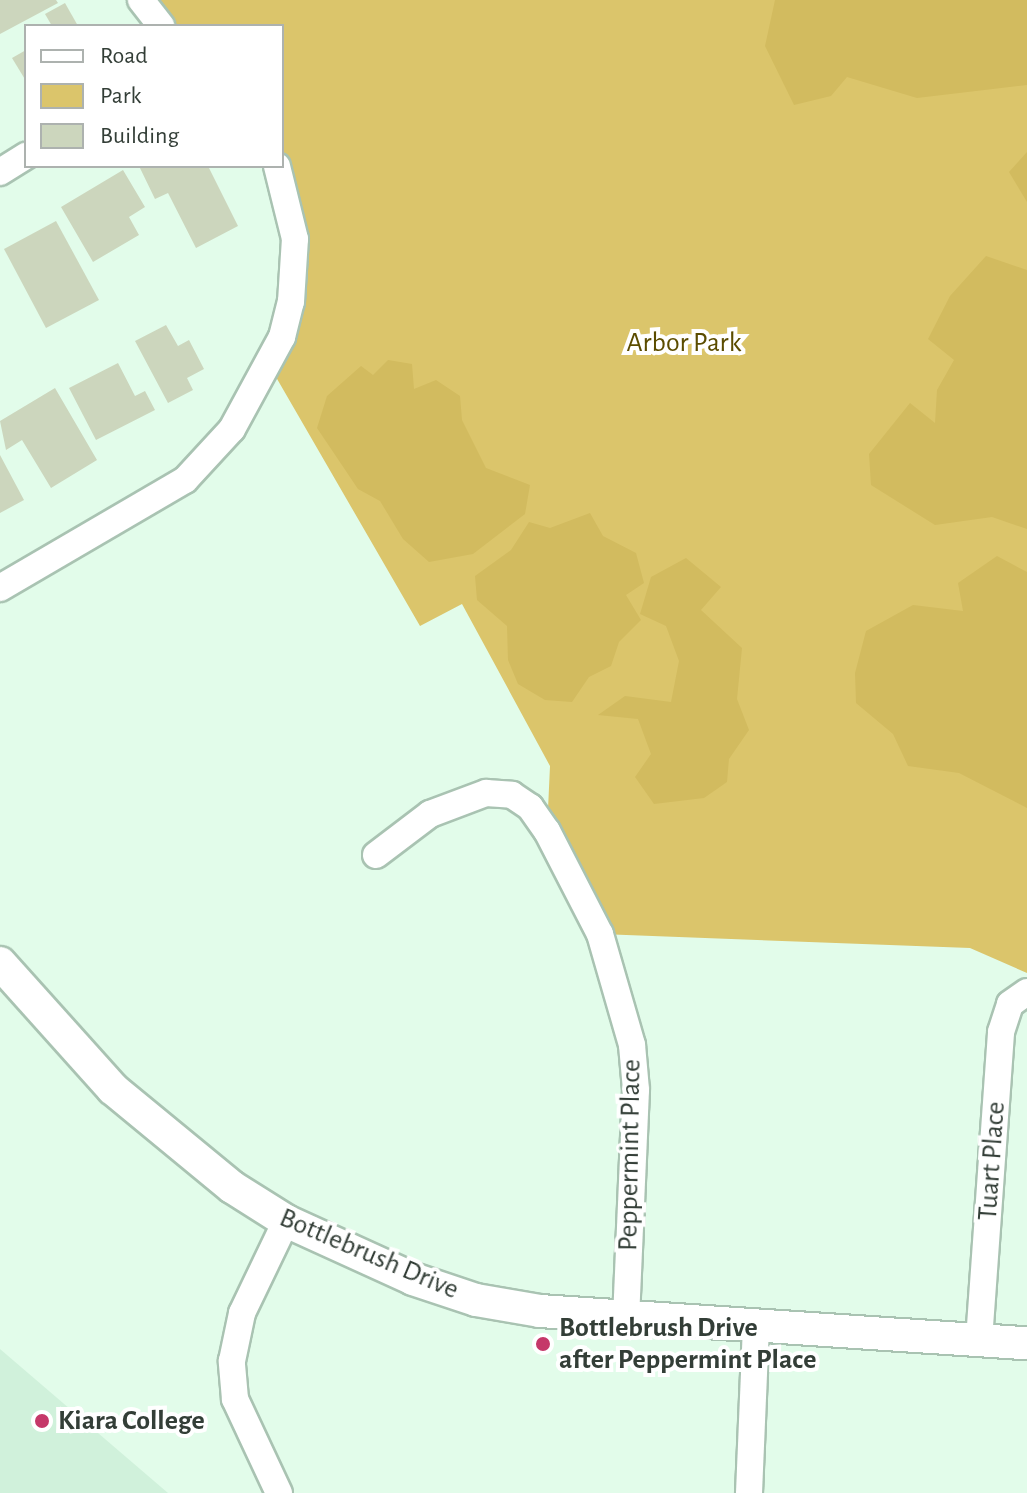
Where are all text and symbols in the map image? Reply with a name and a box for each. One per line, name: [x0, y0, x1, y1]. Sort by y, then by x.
legend: [24, 24, 284, 168]
text: Road: [100, 44, 148, 68]
text: Park: [100, 84, 141, 108]
text: Building: [100, 124, 179, 148]
park label: Arbor Park: [627, 326, 741, 360]
street label: Peppermint Place: [612, 1059, 648, 1251]
street label: Tuart Place: [971, 1100, 1013, 1222]
street label: Bottlebrush Drive: [274, 1201, 464, 1307]
place label: Bottlebrush Drive after Peppermint Place: [559, 1311, 816, 1377]
marker: Bottlebrush Drive after Peppermint Place: [534, 1335, 552, 1353]
place label: Kiara College: [58, 1404, 205, 1438]
marker: Kiara College: [33, 1412, 51, 1430]

